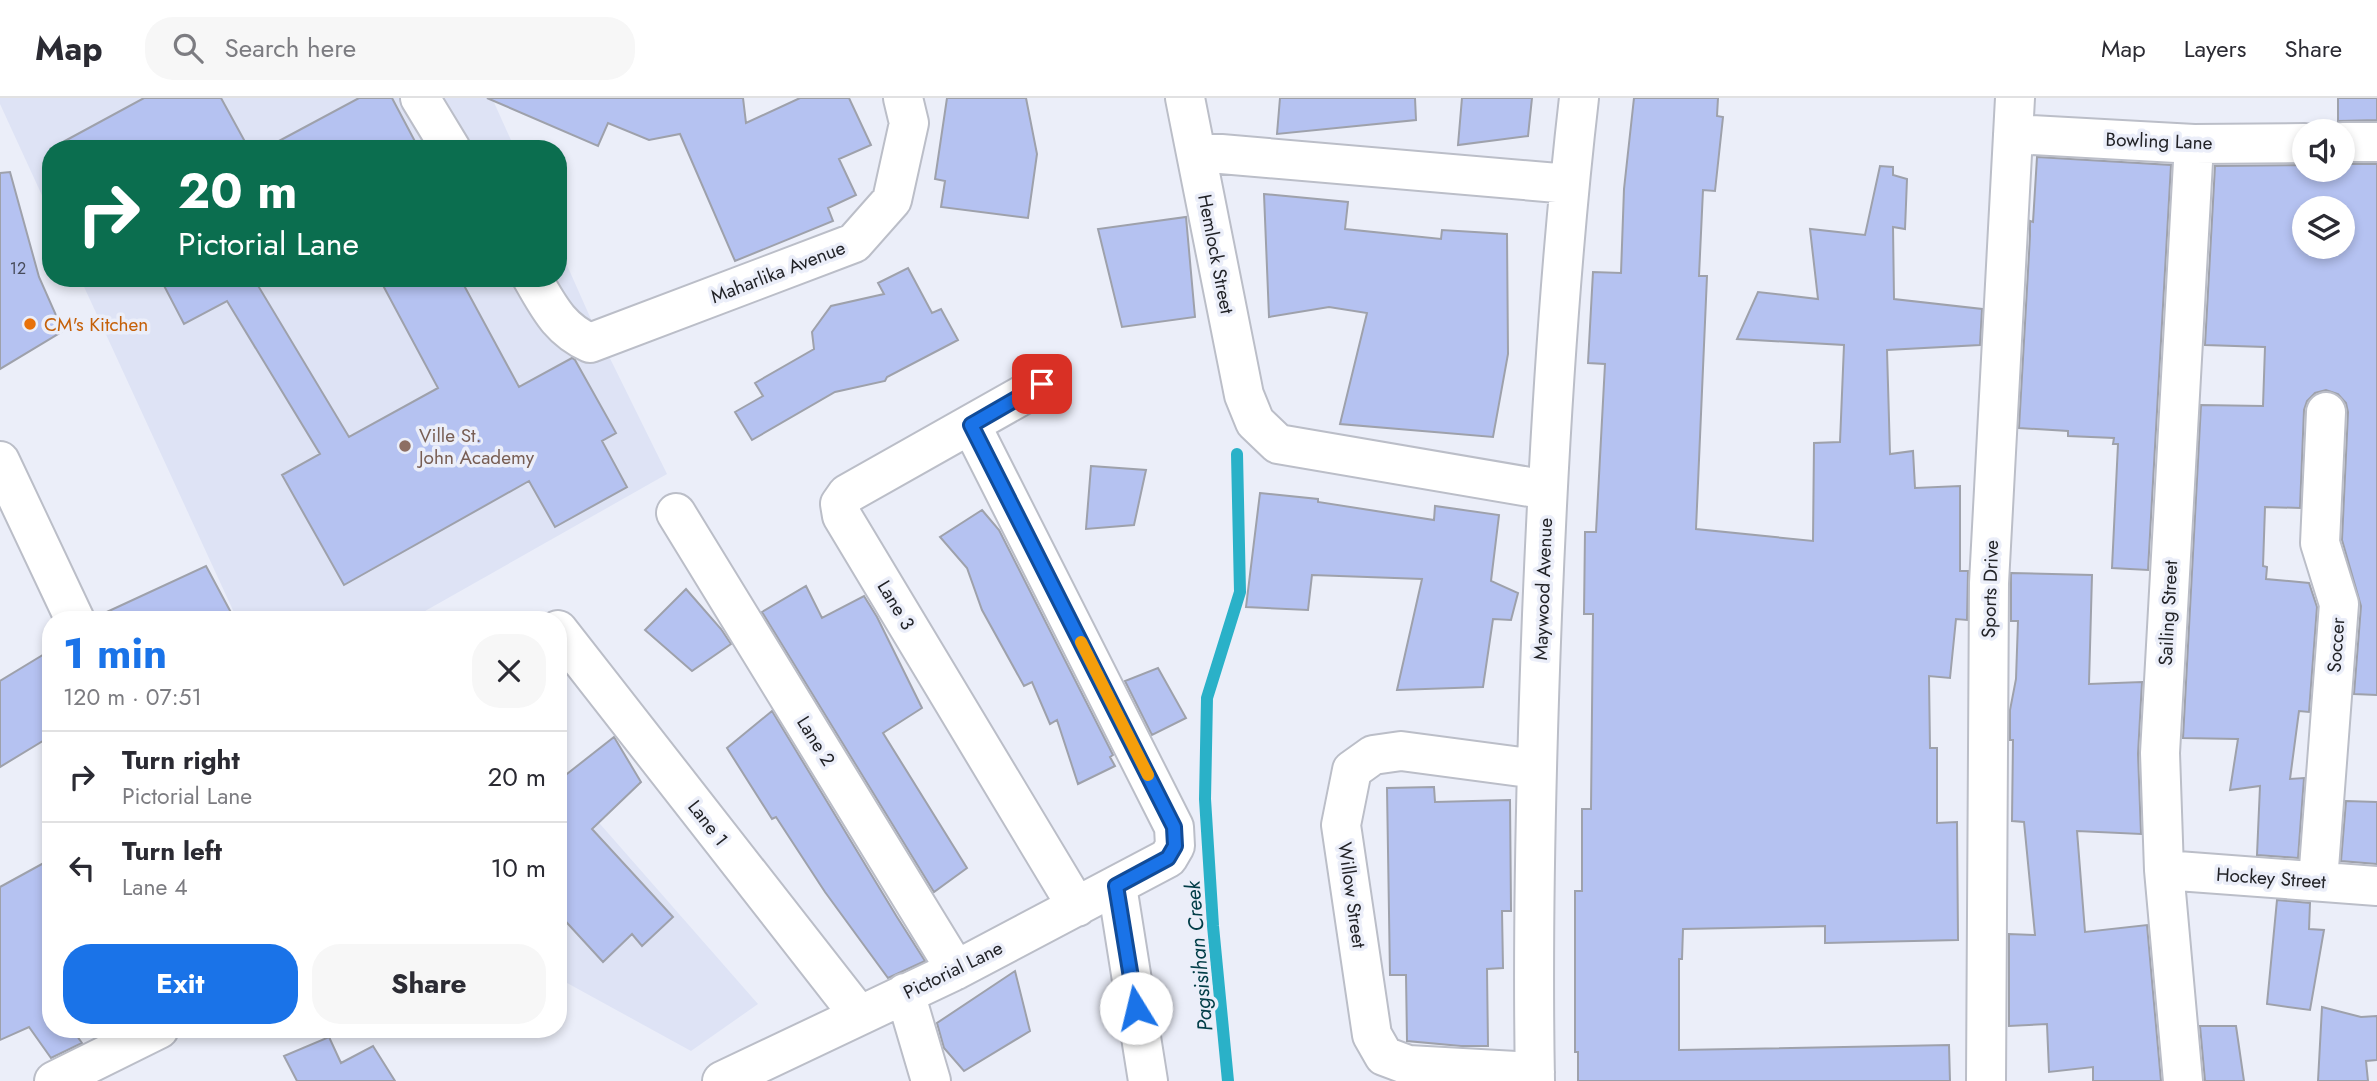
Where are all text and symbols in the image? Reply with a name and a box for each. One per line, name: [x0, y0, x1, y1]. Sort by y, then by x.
search box: [145, 17, 635, 80]
text: Map: [35, 25, 103, 72]
icon: search: [169, 29, 207, 67]
text: Search here: [225, 29, 356, 67]
text: Map: [2101, 31, 2146, 66]
text: Layers: [2184, 31, 2246, 66]
text: Share: [2284, 31, 2342, 66]
map controls: [2292, 119, 2355, 259]
button: sound: [2292, 119, 2355, 182]
street label: Bowling Lane: [2105, 126, 2213, 156]
text: 20 m: [178, 156, 297, 226]
icon: right: [63, 168, 154, 259]
street label: Hemlock Street: [1191, 192, 1241, 317]
button: layers: [2292, 196, 2355, 259]
text: Pictorial Lane: [178, 221, 359, 267]
street label: Maharlika Avenue: [707, 234, 849, 310]
house number: 12: [10, 257, 26, 280]
place label: CM's Kitchen: [44, 311, 148, 338]
marker: CM's Kitchen: [22, 316, 38, 332]
pin: [1012, 354, 1072, 414]
icon: arrive: [1023, 365, 1061, 403]
place label: Ville St. John Academy: [416, 422, 535, 471]
marker: Ville St. John Academy: [397, 438, 413, 454]
street label: Maywood Avenue: [1527, 517, 1559, 661]
street label: Sports Drive: [1975, 539, 2005, 639]
street label: Sailing Street: [2152, 559, 2184, 666]
street label: Lane 3: [871, 575, 921, 635]
street label: Soccer: [2321, 616, 2351, 674]
text: 1 min: [63, 623, 167, 684]
button: close: [472, 634, 546, 708]
text: 120 m · 07:51: [63, 680, 202, 714]
street label: Lane 2: [790, 711, 842, 771]
text: Turn right: [122, 741, 240, 779]
icon: right: [63, 758, 101, 796]
text: 20 m: [488, 758, 546, 796]
text: Pictorial Lane: [122, 779, 252, 813]
street label: Lane 1: [681, 794, 735, 852]
text: Turn left: [122, 832, 222, 870]
street label: Willow Street: [1331, 840, 1373, 950]
icon: left: [63, 849, 101, 887]
text: 10 m: [491, 849, 546, 887]
street label: Hockey Street: [2215, 861, 2327, 895]
text: Lane 4: [122, 870, 188, 904]
water label: Pagsisihan Creek: [1177, 879, 1221, 1032]
street label: Pictorial Lane: [899, 934, 1007, 1006]
button: Exit: [63, 944, 298, 1024]
button: Share: [312, 944, 546, 1024]
position arrow: [1099, 971, 1173, 1045]

